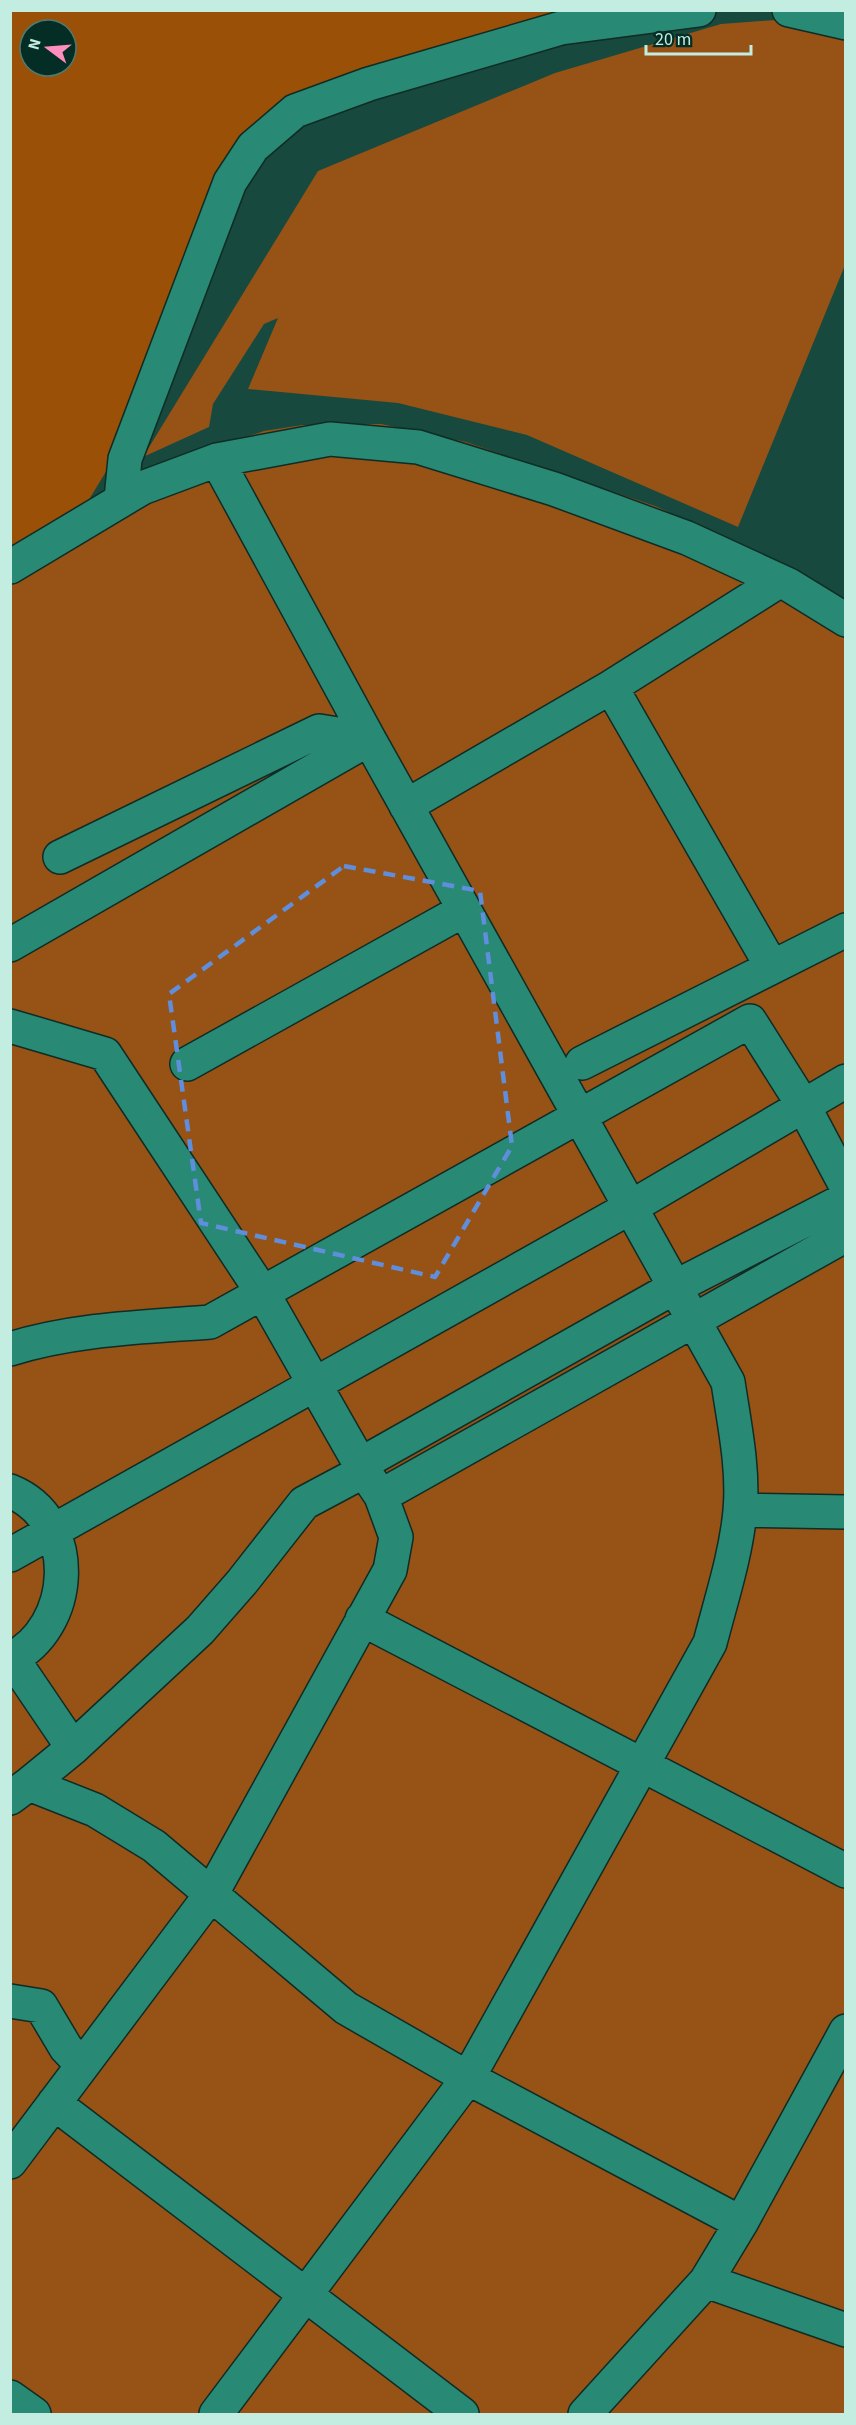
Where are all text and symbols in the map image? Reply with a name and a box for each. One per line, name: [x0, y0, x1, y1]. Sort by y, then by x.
north arrow: [18, 18, 78, 78]
scale bar: [646, 18, 751, 56]
text: 20 m: [655, 27, 691, 52]
text: N: [23, 36, 47, 52]

